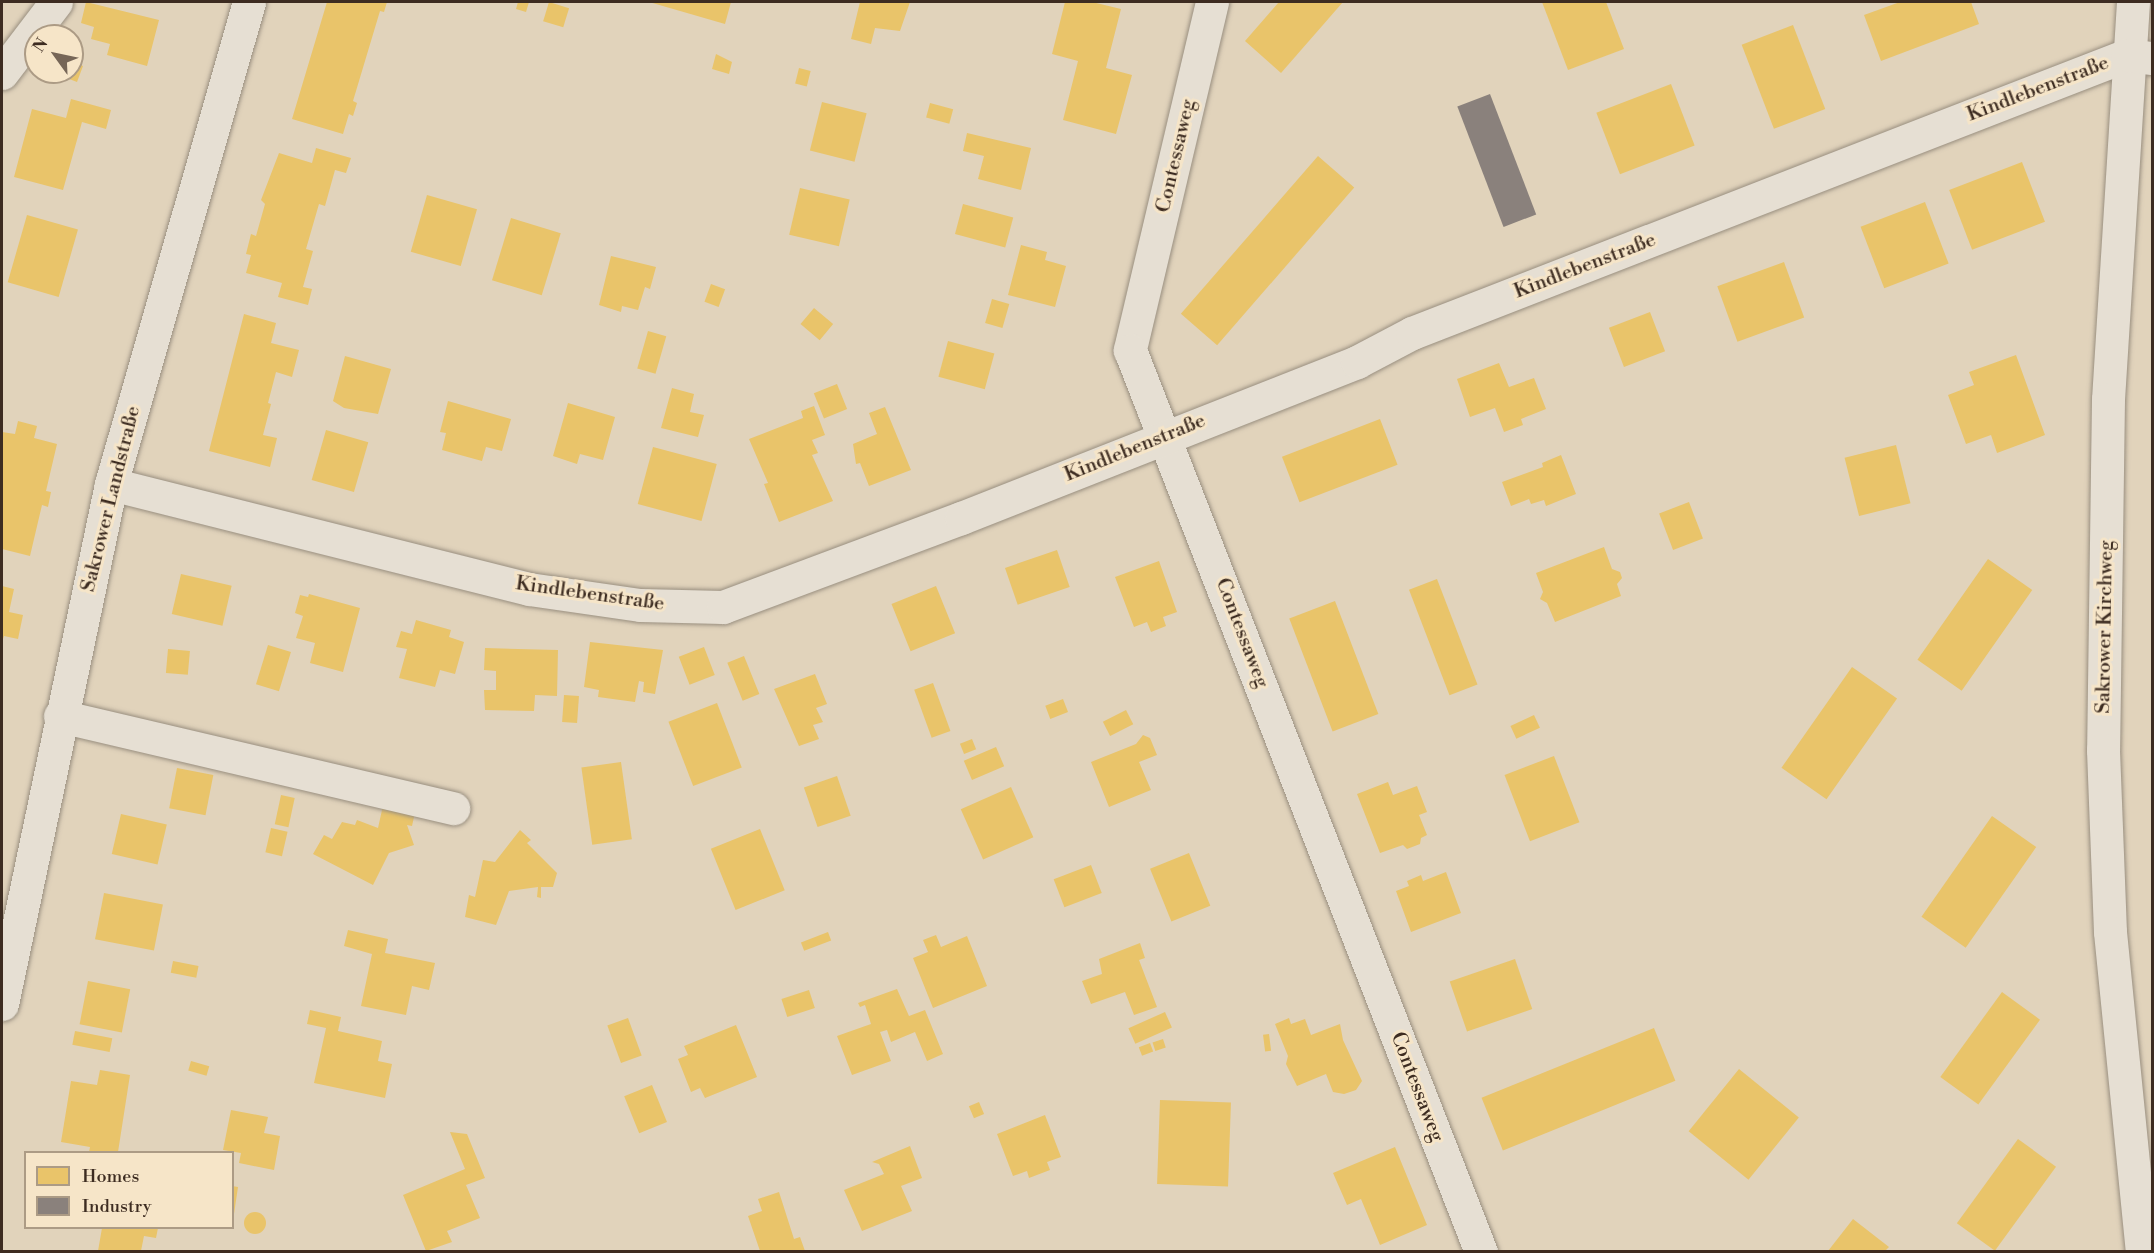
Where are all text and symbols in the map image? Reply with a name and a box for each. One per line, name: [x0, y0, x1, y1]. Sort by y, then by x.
north arrow: [24, 24, 84, 84]
text: N: [29, 35, 52, 56]
street label: Kindlebenstraße: [1964, 51, 2112, 127]
street label: Contessaweg: [1151, 97, 1201, 215]
street label: Kindlebenstraße: [1511, 228, 1659, 304]
street label: Sakrower Landstraße: [76, 404, 146, 594]
street label: Kindlebenstraße: [1061, 409, 1209, 487]
street label: Sakrower Kirchweg: [2091, 540, 2119, 714]
street label: Kindlebenstraße: [514, 572, 666, 616]
street label: Contessaweg: [1210, 575, 1274, 691]
street label: Contessaweg: [1385, 1029, 1449, 1145]
legend: [24, 1151, 234, 1229]
text: Homes: [82, 1165, 139, 1188]
text: Industry: [82, 1195, 152, 1218]

